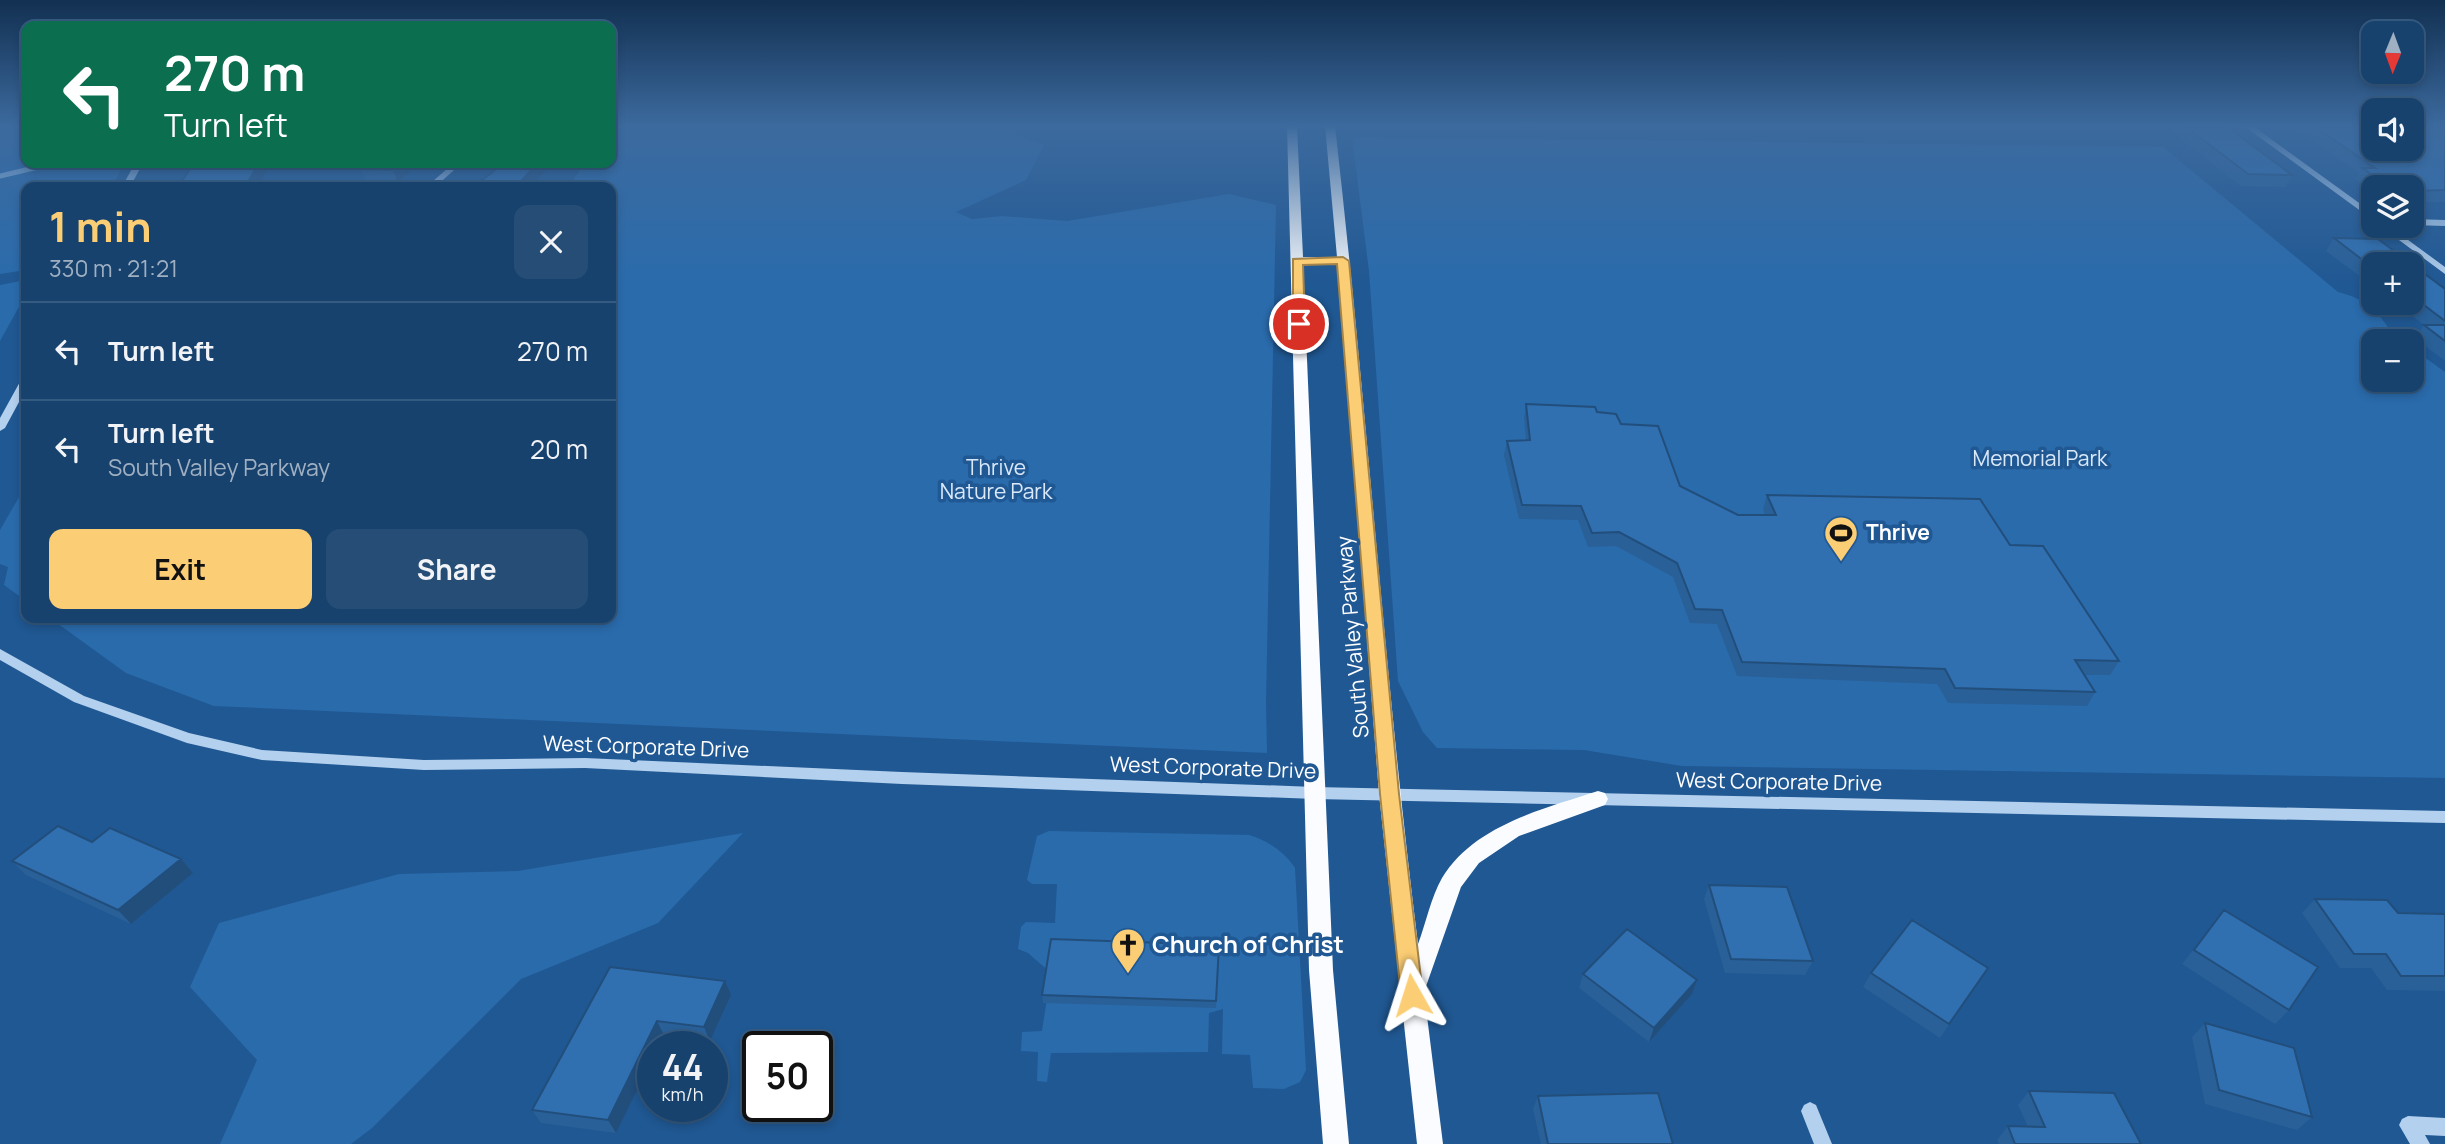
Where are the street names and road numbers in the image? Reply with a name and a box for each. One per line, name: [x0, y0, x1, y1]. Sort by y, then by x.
street label: South Valley Parkway: [1329, 535, 1375, 739]
street label: West Corporate Drive: [542, 728, 750, 764]
street label: West Corporate Drive: [1109, 749, 1317, 785]
street label: West Corporate Drive: [1676, 765, 1883, 797]

